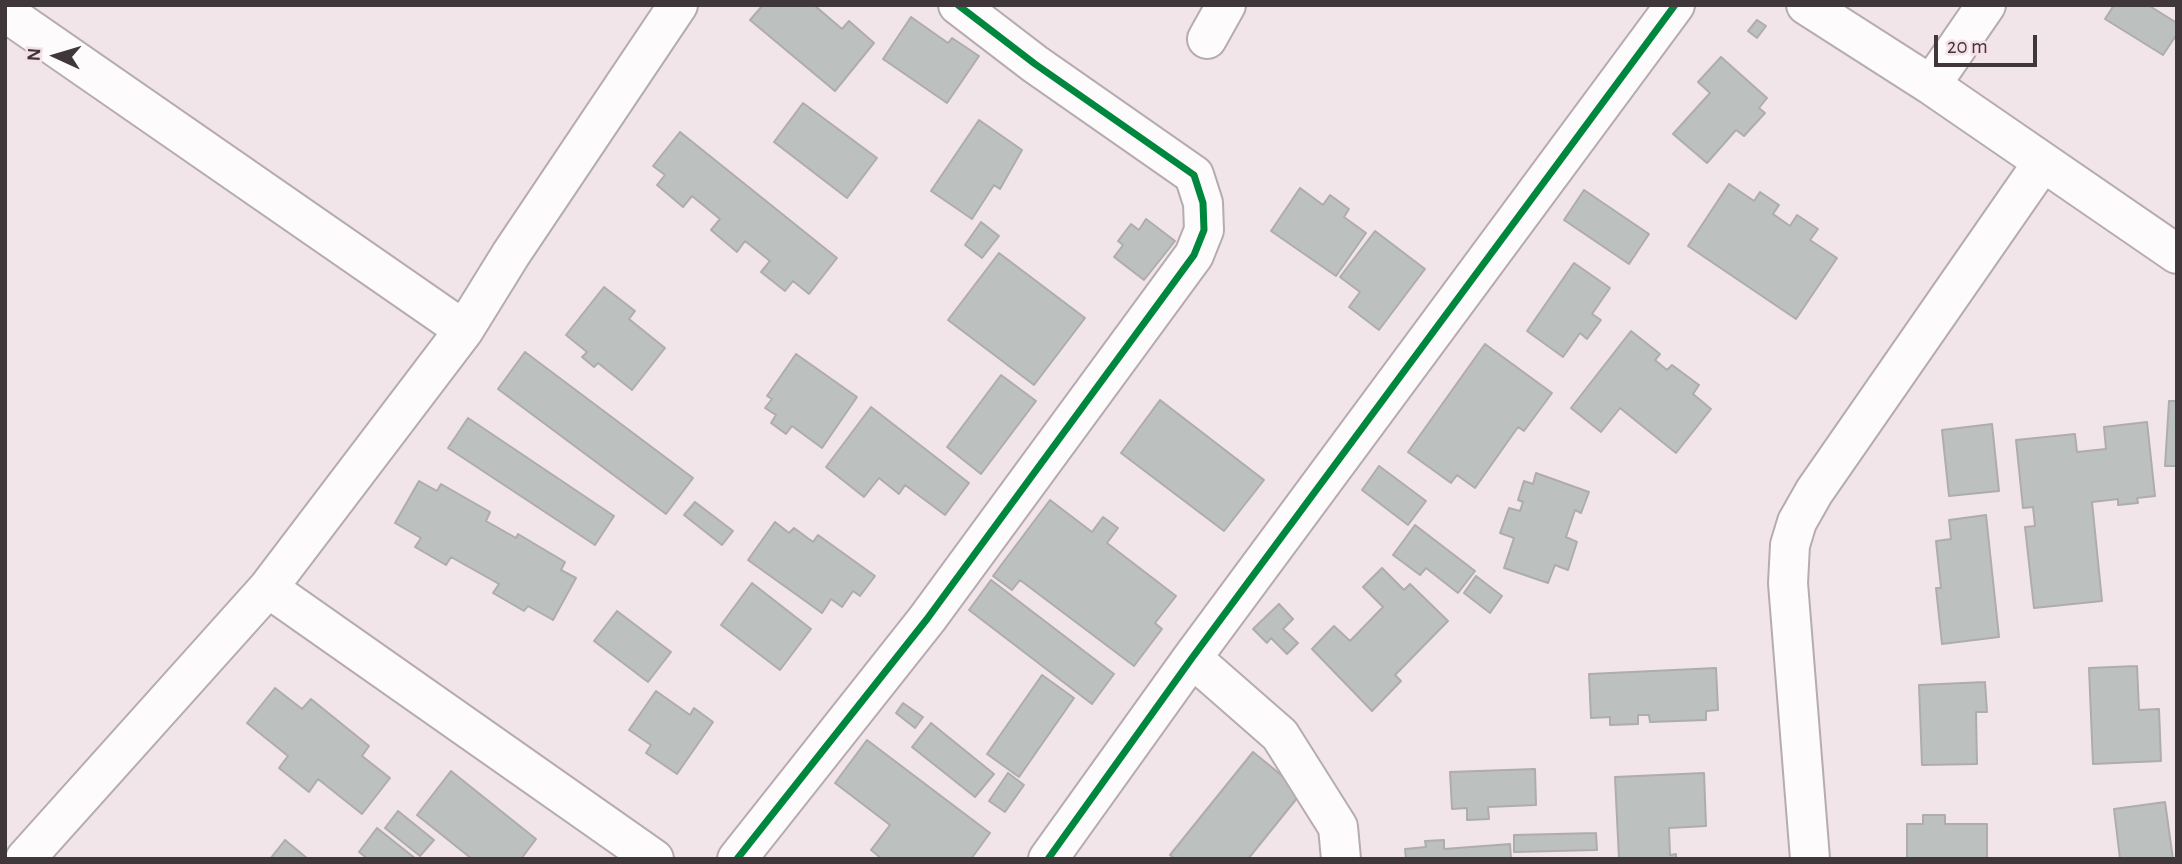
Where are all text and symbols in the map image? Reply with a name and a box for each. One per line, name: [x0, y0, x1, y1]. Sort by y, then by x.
north arrow: [21, 21, 91, 91]
scale bar: [1937, 21, 2040, 65]
text: 20 m: [1947, 36, 1988, 57]
text: N: [25, 47, 44, 62]

